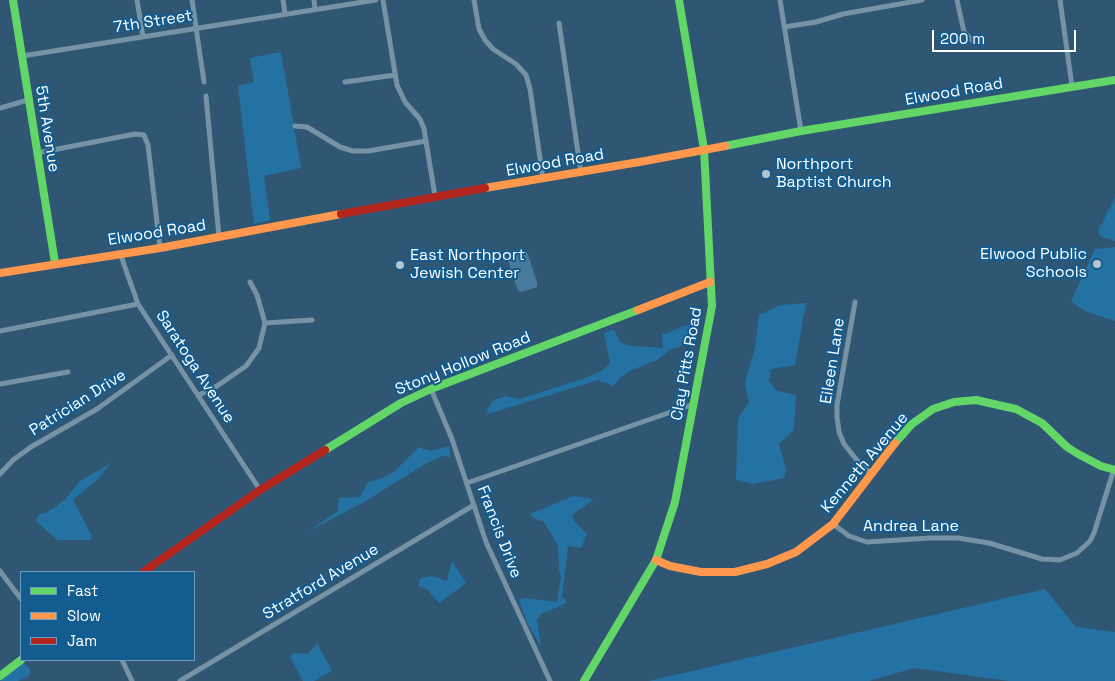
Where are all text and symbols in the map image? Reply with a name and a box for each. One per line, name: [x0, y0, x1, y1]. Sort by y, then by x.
street label: 7th Street: [112, 6, 194, 38]
scale bar: [935, 20, 1079, 52]
text: 200 m: [940, 29, 985, 48]
street label: Elwood Road: [904, 74, 1004, 110]
street label: 5th Avenue: [31, 84, 63, 174]
street label: Elwood Road: [505, 145, 605, 181]
place label: Northport Baptist Church: [776, 155, 892, 193]
marker: Northport Baptist Church: [760, 168, 772, 180]
street label: Elwood Road: [107, 216, 207, 250]
place label: Elwood Public Schools: [980, 245, 1087, 283]
place label: East Northport Jewish Center: [410, 246, 525, 284]
marker: Elwood Public Schools: [1091, 258, 1103, 270]
marker: East Northport Jewish Center: [394, 259, 406, 271]
street label: Clay Pitts Road: [668, 306, 706, 422]
street label: Saratoga Avenue: [151, 307, 239, 427]
street label: Eileen Lane: [817, 317, 849, 405]
street label: Stony Hollow Road: [392, 328, 534, 400]
street label: Patrician Drive: [26, 366, 130, 440]
street label: Kenneth Avenue: [817, 409, 913, 517]
street label: Francis Drive: [473, 483, 525, 581]
street label: Andrea Lane: [863, 517, 959, 537]
street label: Stratford Avenue: [260, 540, 382, 624]
legend: [20, 571, 195, 661]
text: Fast: [67, 581, 98, 600]
text: Slow: [67, 606, 101, 625]
text: Jam: [67, 631, 97, 650]

